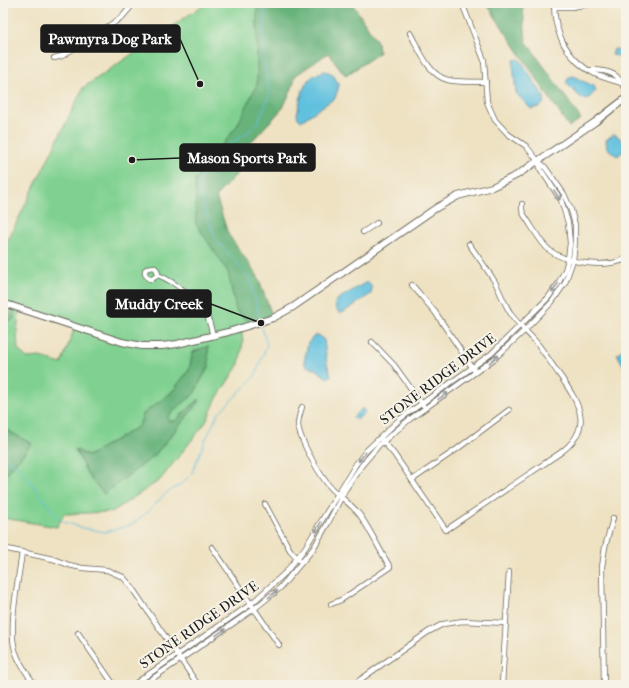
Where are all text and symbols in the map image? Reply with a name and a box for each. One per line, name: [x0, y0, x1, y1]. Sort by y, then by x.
callout: Pawmyra Dog Park: [41, 25, 180, 52]
text: Pawmyra Dog Park: [48, 30, 173, 48]
callout: Mason Sports Park: [180, 144, 315, 171]
text: Mason Sports Park: [186, 149, 308, 167]
one-way arrow: [553, 189, 561, 200]
one-way arrow: [551, 282, 559, 293]
callout: Muddy Creek: [107, 290, 211, 317]
text: Muddy Creek: [114, 295, 204, 313]
street label: STONE RIDGE DRIVE: [376, 329, 500, 428]
one-way arrow: [489, 355, 499, 364]
one-way arrow: [437, 392, 448, 400]
one-way arrow: [357, 451, 366, 462]
one-way arrow: [314, 522, 322, 533]
street label: STONE RIDGE DRIVE: [136, 577, 262, 672]
one-way arrow: [267, 589, 278, 598]
one-way arrow: [215, 628, 226, 636]

